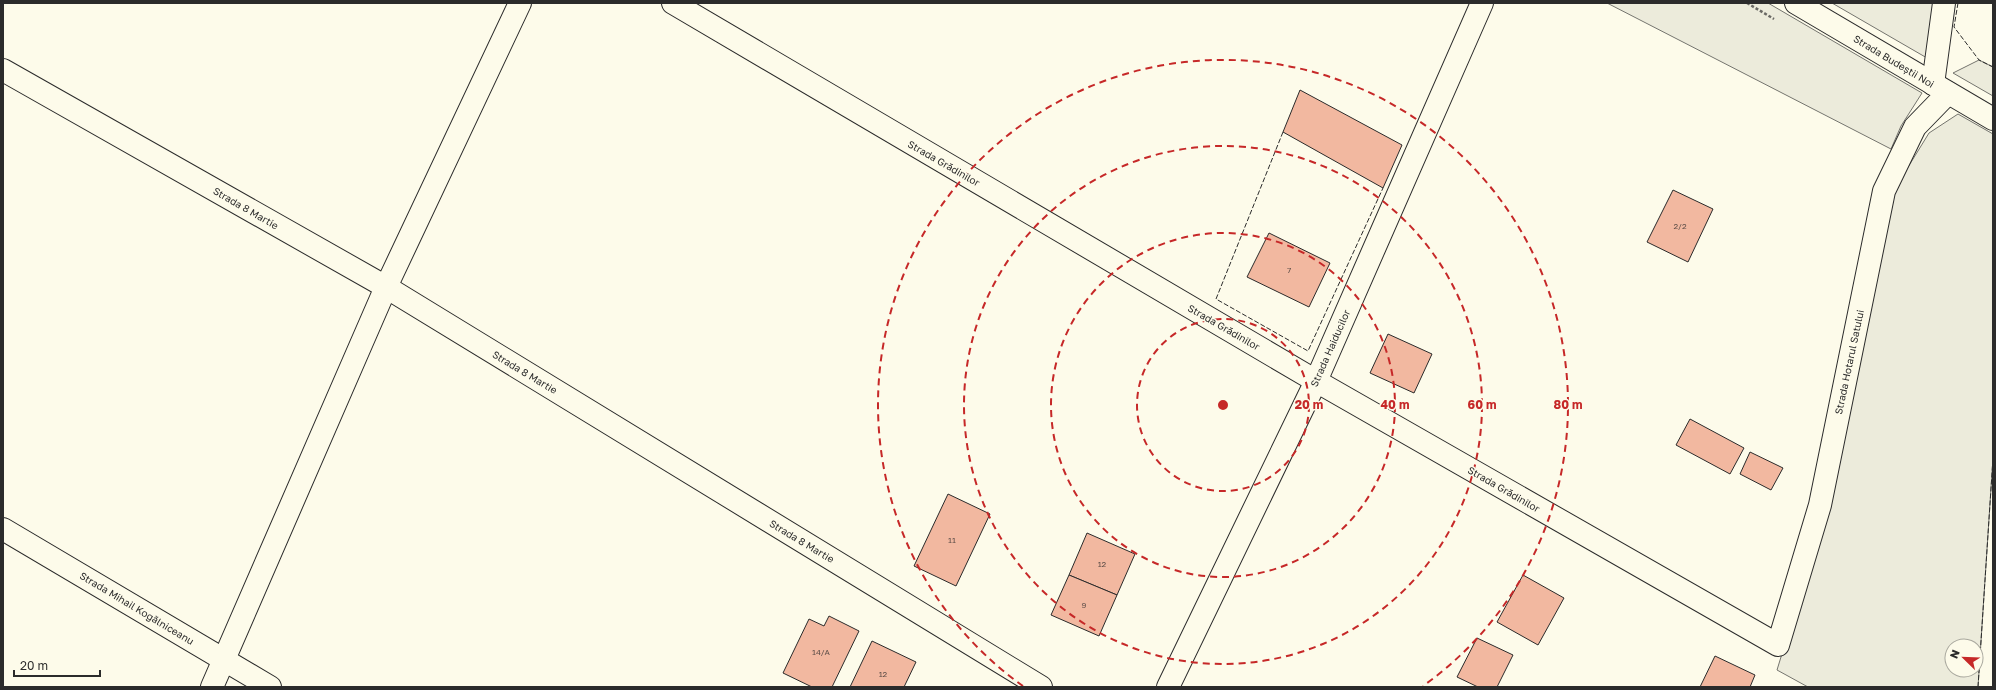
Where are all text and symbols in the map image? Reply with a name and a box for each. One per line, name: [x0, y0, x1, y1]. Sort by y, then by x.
street label: Strada Budeștii Noi: [1851, 32, 1937, 91]
street label: Strada Grădinilor: [906, 138, 982, 189]
street label: Strada 8 Martie: [211, 184, 281, 232]
house number: 2/2: [1673, 221, 1687, 231]
house number: 7: [1287, 265, 1291, 275]
street label: Strada Grădinilor: [1186, 302, 1262, 353]
street label: Strada Haiducilor: [1308, 307, 1352, 388]
street label: Strada Hotarul Satului: [1832, 309, 1866, 415]
street label: Strada 8 Martie: [490, 348, 560, 396]
text: 20 m: [1295, 397, 1323, 412]
text: 40 m: [1381, 397, 1409, 412]
text: 60 m: [1468, 397, 1496, 412]
text: 80 m: [1554, 397, 1582, 412]
centre of rings: [1216, 398, 1230, 412]
street label: Strada Grădinilor: [1466, 464, 1542, 515]
street label: Strada 8 Martie: [767, 517, 837, 565]
house number: 11: [948, 535, 956, 545]
house number: 12: [1098, 559, 1107, 569]
street label: Strada Mihail Kogălniceanu: [78, 569, 196, 647]
house number: 9: [1082, 600, 1087, 610]
north arrow: [1944, 638, 1984, 678]
house number: 14/A: [812, 647, 831, 657]
text: N: [1947, 648, 1962, 660]
scale bar: [14, 652, 100, 678]
text: 20 m: [20, 658, 48, 673]
house number: 12: [879, 669, 888, 679]

